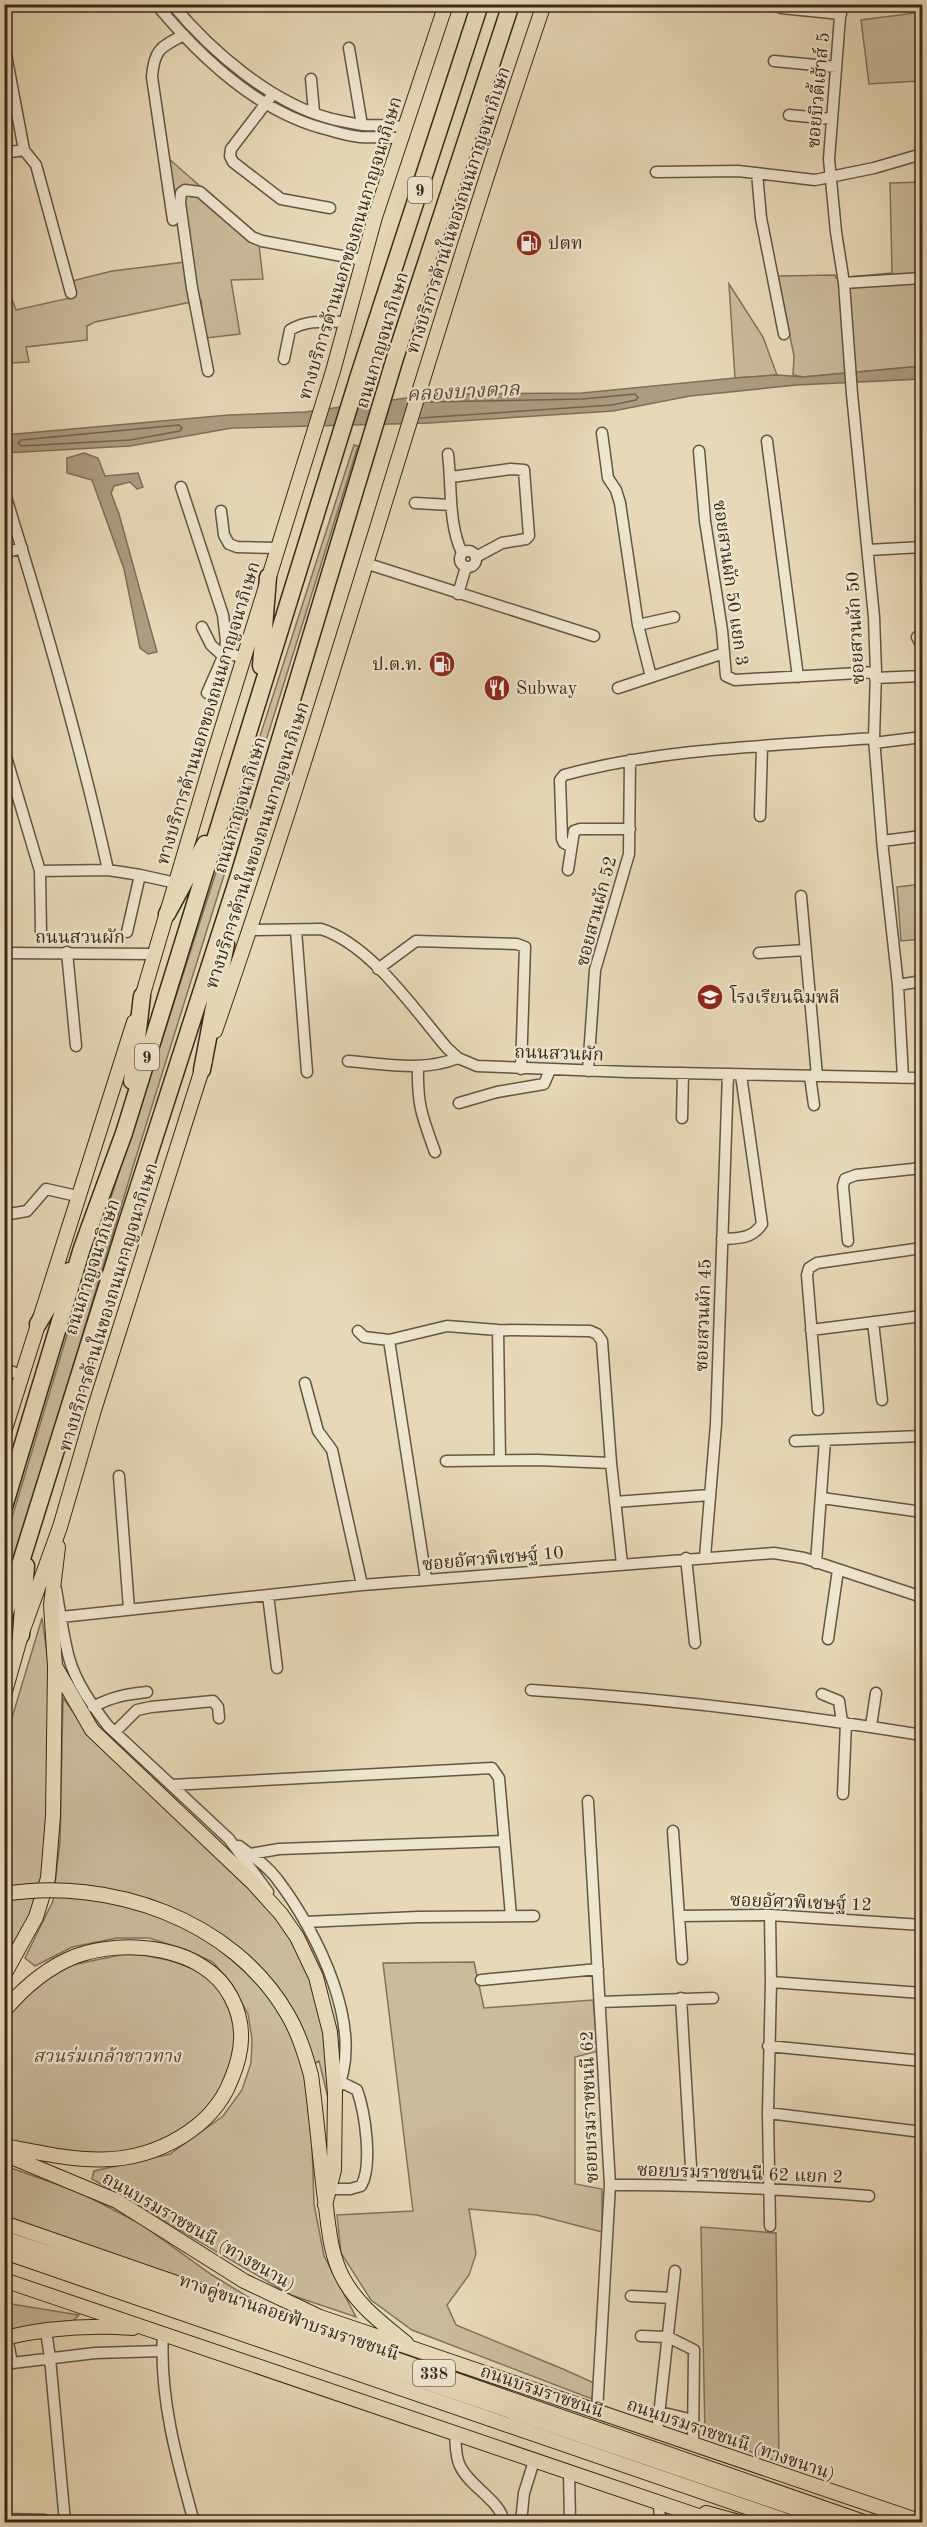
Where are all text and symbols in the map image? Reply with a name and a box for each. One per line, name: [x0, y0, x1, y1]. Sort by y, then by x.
street label: ซอยบิวตี้เฮ้าส์ 5: [799, 31, 833, 149]
street label: ทางบริการด้านในของถนนกาญจนาภิเษก: [400, 63, 514, 356]
street label: ทางบริการด้านนอกของถนนกาญจนาภิเษก: [294, 94, 406, 402]
road number: 9: [408, 177, 432, 203]
fuel station icon: ปตท: [514, 228, 544, 258]
place label: ปตท: [548, 235, 583, 253]
street label: ถนนกาญจนาภิเษก: [351, 269, 413, 411]
water label: คลองบางตาล: [406, 380, 521, 406]
street label: ซอยสวนผัก 50 แยก 3: [709, 499, 752, 667]
street label: ทางบริการด้านนอกของถนนกาญจนาภิเษก: [152, 559, 264, 867]
street label: ซอยสวนผัก 50: [843, 571, 868, 685]
fuel station icon: ป.ต.ท.: [427, 649, 457, 679]
place label: ป.ต.ท.: [372, 656, 422, 674]
restaurant icon: Subway: [482, 673, 512, 703]
place label: Subway: [516, 680, 578, 698]
street label: ทางบริการด้านในของถนนกาญจนาภิเษก: [199, 698, 313, 991]
street label: ถนนกาญจนาภิเษก: [209, 734, 271, 876]
street label: ซอยสวนผัก 52: [573, 854, 620, 968]
street label: ถนนสวนผัก: [35, 928, 125, 947]
school or university icon: โรงเรียนฉิมพลี: [695, 982, 725, 1012]
place label: โรงเรียนฉิมพลี: [729, 984, 840, 1007]
street label: ถนนสวนผัก: [514, 1042, 604, 1065]
road number: 9: [135, 1044, 159, 1070]
street label: ทางบริการด้านในของถนนกาญจนาภิเษก: [53, 1160, 161, 1454]
street label: ถนนกาญจนาภิเษก: [62, 1197, 123, 1338]
street label: ซอยสวนผัก 45: [692, 1258, 715, 1372]
street label: ซอยอัศวพิเชษฐ์ 10: [421, 1541, 565, 1574]
street label: ซอยอัศวพิเชษฐ์ 12: [730, 1889, 872, 1914]
street label: ซอยบรมราชชนนี 62: [577, 2030, 602, 2184]
park label: สวนร่มเกล้าชาวทาง: [33, 2046, 182, 2066]
street label: ซอยบรมราชชนนี 62 แยก 2: [636, 2160, 843, 2187]
street label: ถนนบรมราชชนนี (ทางขนาน): [99, 2168, 298, 2294]
street label: ทางคู่ขนานลอยฟ้าบรมราชชนนี: [176, 2270, 402, 2365]
road number: 338: [413, 2360, 455, 2386]
street label: ถนนบรมราชชนนี: [478, 2361, 606, 2422]
street label: ถนนบรมราชชนนี (ทางขนาน): [624, 2395, 838, 2484]

